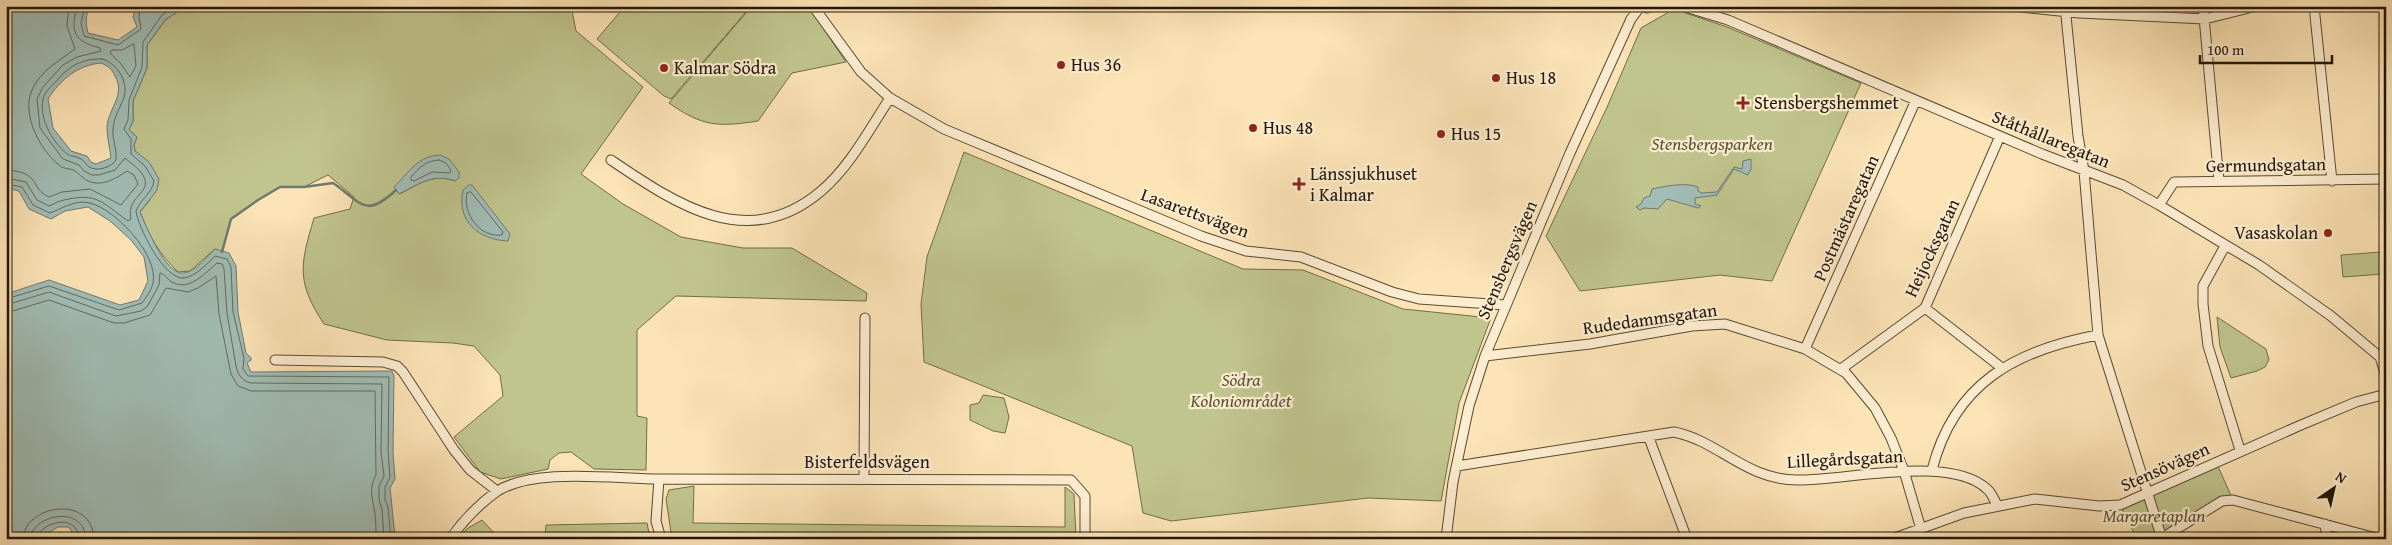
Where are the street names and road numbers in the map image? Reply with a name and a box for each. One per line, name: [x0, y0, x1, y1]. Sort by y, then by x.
street label: Ståthållaregatan: [1988, 103, 2114, 175]
street label: Postmästaregatan: [1806, 150, 1885, 285]
street label: Germundsgatan: [2206, 150, 2326, 179]
street label: Lasarettsvägen: [1137, 180, 1253, 245]
street label: Heijocksgatan: [1897, 194, 1966, 301]
street label: Stensbergsvägen: [1469, 196, 1544, 324]
street label: Rudedammsgatan: [1581, 296, 1719, 341]
street label: Stensövägen: [2116, 435, 2214, 498]
street label: Lillegårdsgatan: [1786, 442, 1904, 475]
street label: Bisterfeldsvägen: [804, 448, 930, 475]

